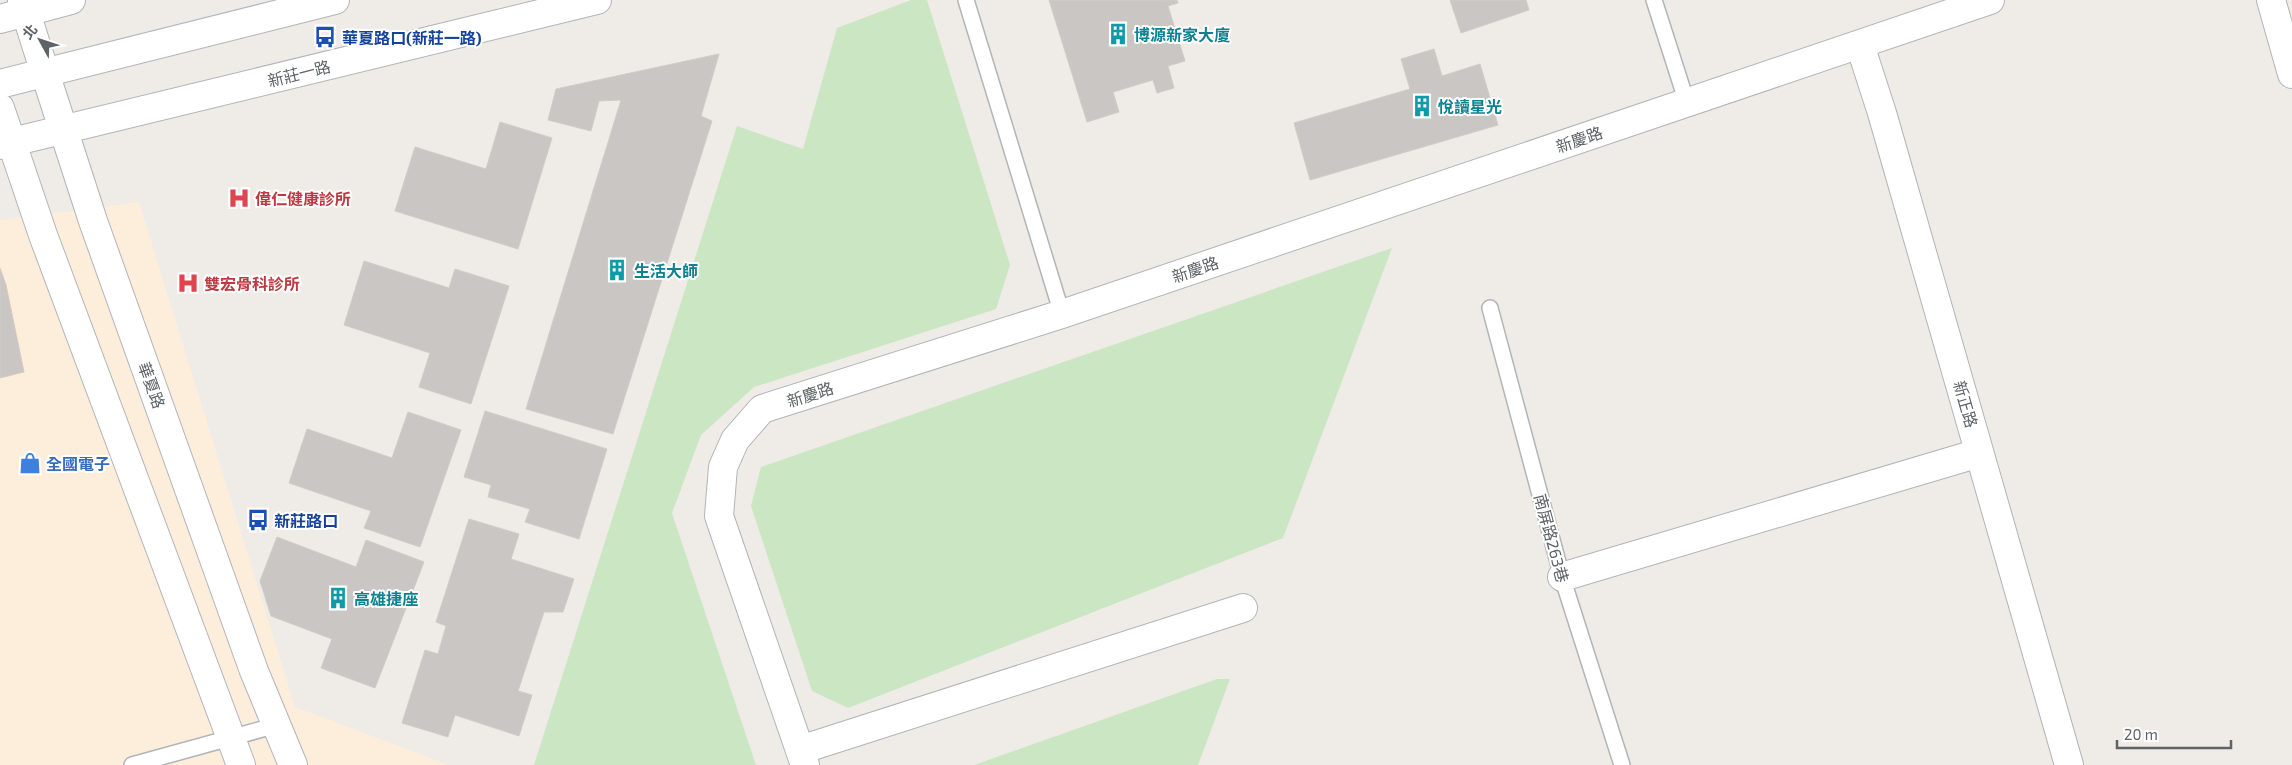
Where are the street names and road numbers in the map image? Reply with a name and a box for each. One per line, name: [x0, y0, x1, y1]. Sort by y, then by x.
street label: 新莊一路: [266, 56, 332, 90]
street label: 新慶路: [1553, 122, 1605, 156]
street label: 新慶路: [1169, 252, 1221, 286]
street label: 華夏路: [135, 359, 169, 411]
street label: 新慶路: [784, 378, 836, 410]
street label: 新正路: [1950, 378, 1982, 430]
street label: 南屏路263巷: [1531, 492, 1573, 584]

